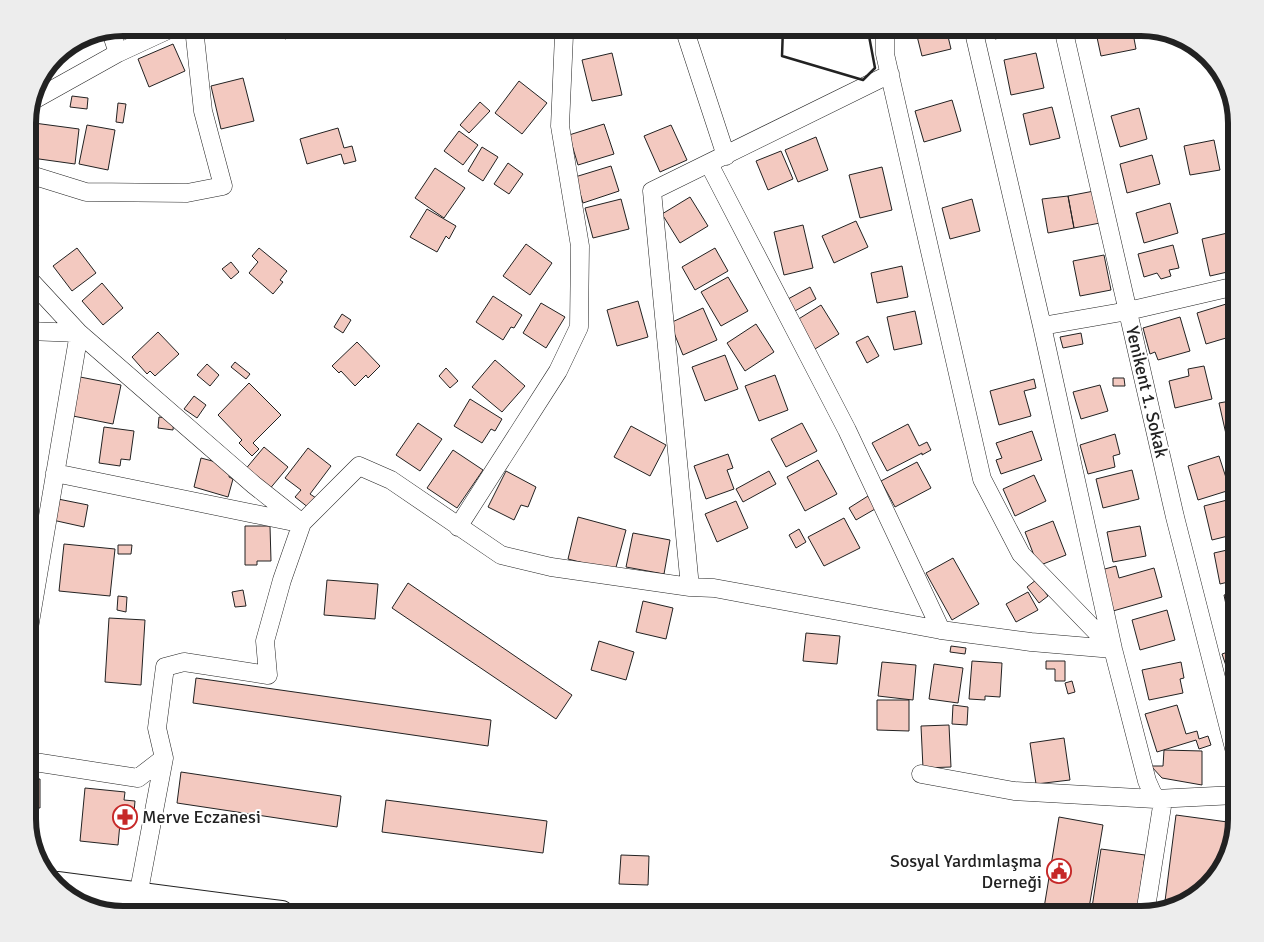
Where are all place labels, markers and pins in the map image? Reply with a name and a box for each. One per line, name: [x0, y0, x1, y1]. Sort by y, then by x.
pharmacy icon: Merve Eczanesi: [112, 804, 138, 830]
place label: Merve Eczanesi: [142, 806, 261, 828]
place label: Sosyal Yardımlaşma Derneği: [890, 850, 1042, 893]
public building icon: Sosyal Yardımlaşma Derneği: [1046, 858, 1072, 884]

